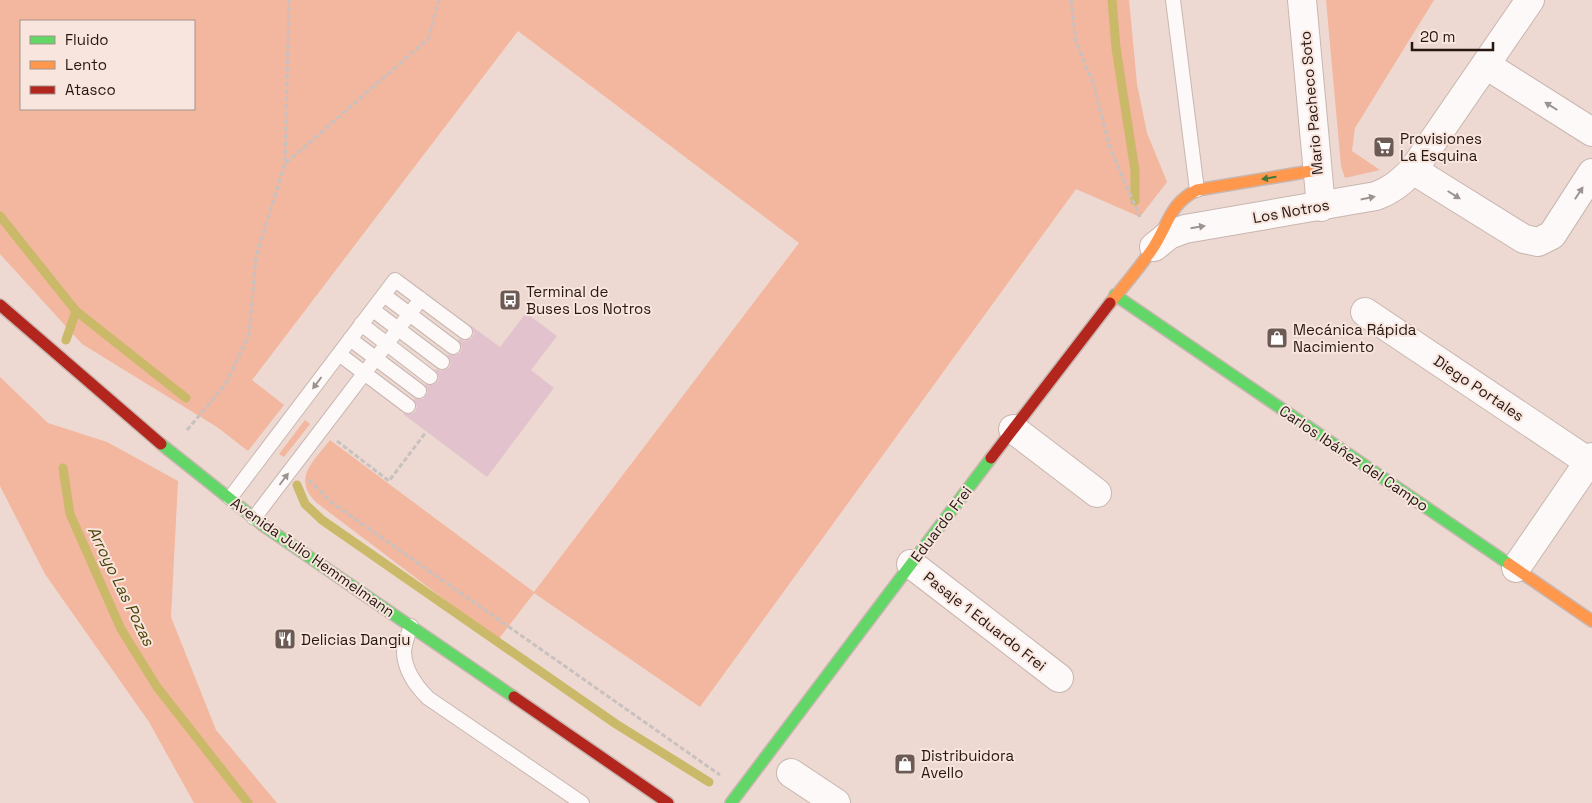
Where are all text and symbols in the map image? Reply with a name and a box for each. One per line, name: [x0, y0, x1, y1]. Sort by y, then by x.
legend: [20, 20, 195, 110]
scale bar: [1412, 20, 1493, 52]
text: 20 m: [1420, 27, 1455, 46]
text: Fluido: [65, 30, 109, 49]
street label: Mario Pacheco Soto: [1295, 30, 1327, 176]
text: Lento: [65, 55, 107, 74]
text: Atasco: [65, 80, 116, 99]
one-way arrow: [1544, 101, 1557, 110]
place label: Provisiones La Esquina: [1400, 129, 1482, 165]
supermarket icon: Provisiones La Esquina: [1372, 135, 1396, 159]
one-way arrow: [1260, 174, 1276, 182]
one-way arrow: [1574, 186, 1584, 200]
one-way arrow: [1448, 191, 1461, 200]
one-way arrow: [1361, 193, 1377, 201]
street label: Los Notros: [1251, 195, 1331, 227]
one-way arrow: [1190, 223, 1206, 231]
place label: Terminal de Buses Los Notros: [526, 282, 651, 318]
bus stop icon: Terminal de Buses Los Notros: [498, 288, 522, 312]
place label: Mecánica Rápida Nacimiento: [1293, 320, 1417, 356]
shop icon: Mecánica Rápida Nacimiento: [1265, 326, 1289, 350]
street label: Diego Portales: [1430, 351, 1528, 425]
one-way arrow: [312, 376, 322, 390]
street label: Carlos Ibáñez del Campo: [1276, 401, 1432, 515]
one-way arrow: [278, 473, 289, 486]
street label: Eduardo Frei: [906, 482, 976, 566]
street label: Avenida Julio Hemmelmann: [227, 493, 399, 621]
water label: Arroyo Las Pozas: [83, 523, 159, 650]
street label: Pasaje 1 Eduardo Frei: [920, 567, 1050, 675]
restaurant icon: Delicias Dangiu: [273, 627, 297, 651]
place label: Delicias Dangiu: [301, 630, 410, 649]
place label: Distribuidora Avello: [921, 746, 1014, 782]
shop icon: Distribuidora Avello: [893, 752, 917, 776]

